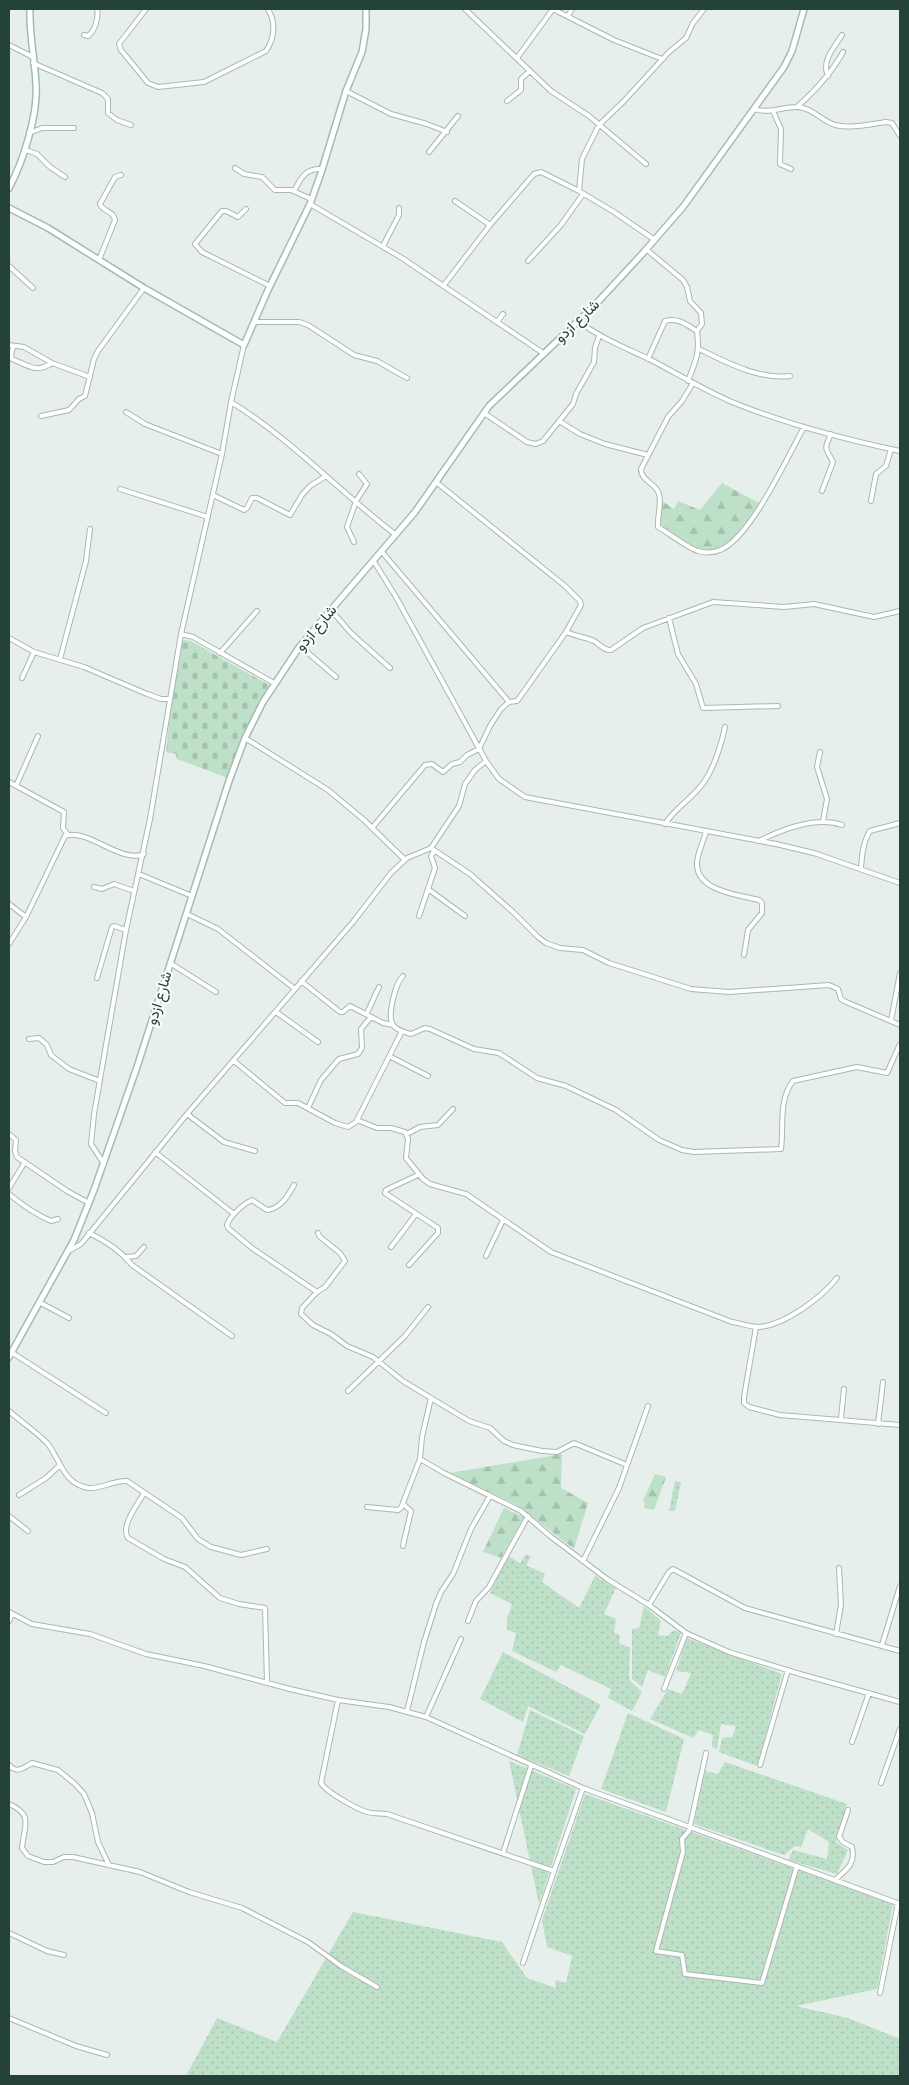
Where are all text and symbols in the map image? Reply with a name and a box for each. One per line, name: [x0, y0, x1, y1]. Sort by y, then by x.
street label: شارع ازدو: [551, 295, 604, 348]
street label: شارع ازدو: [292, 601, 342, 656]
street label: شارع ازدو: [142, 969, 178, 1027]

